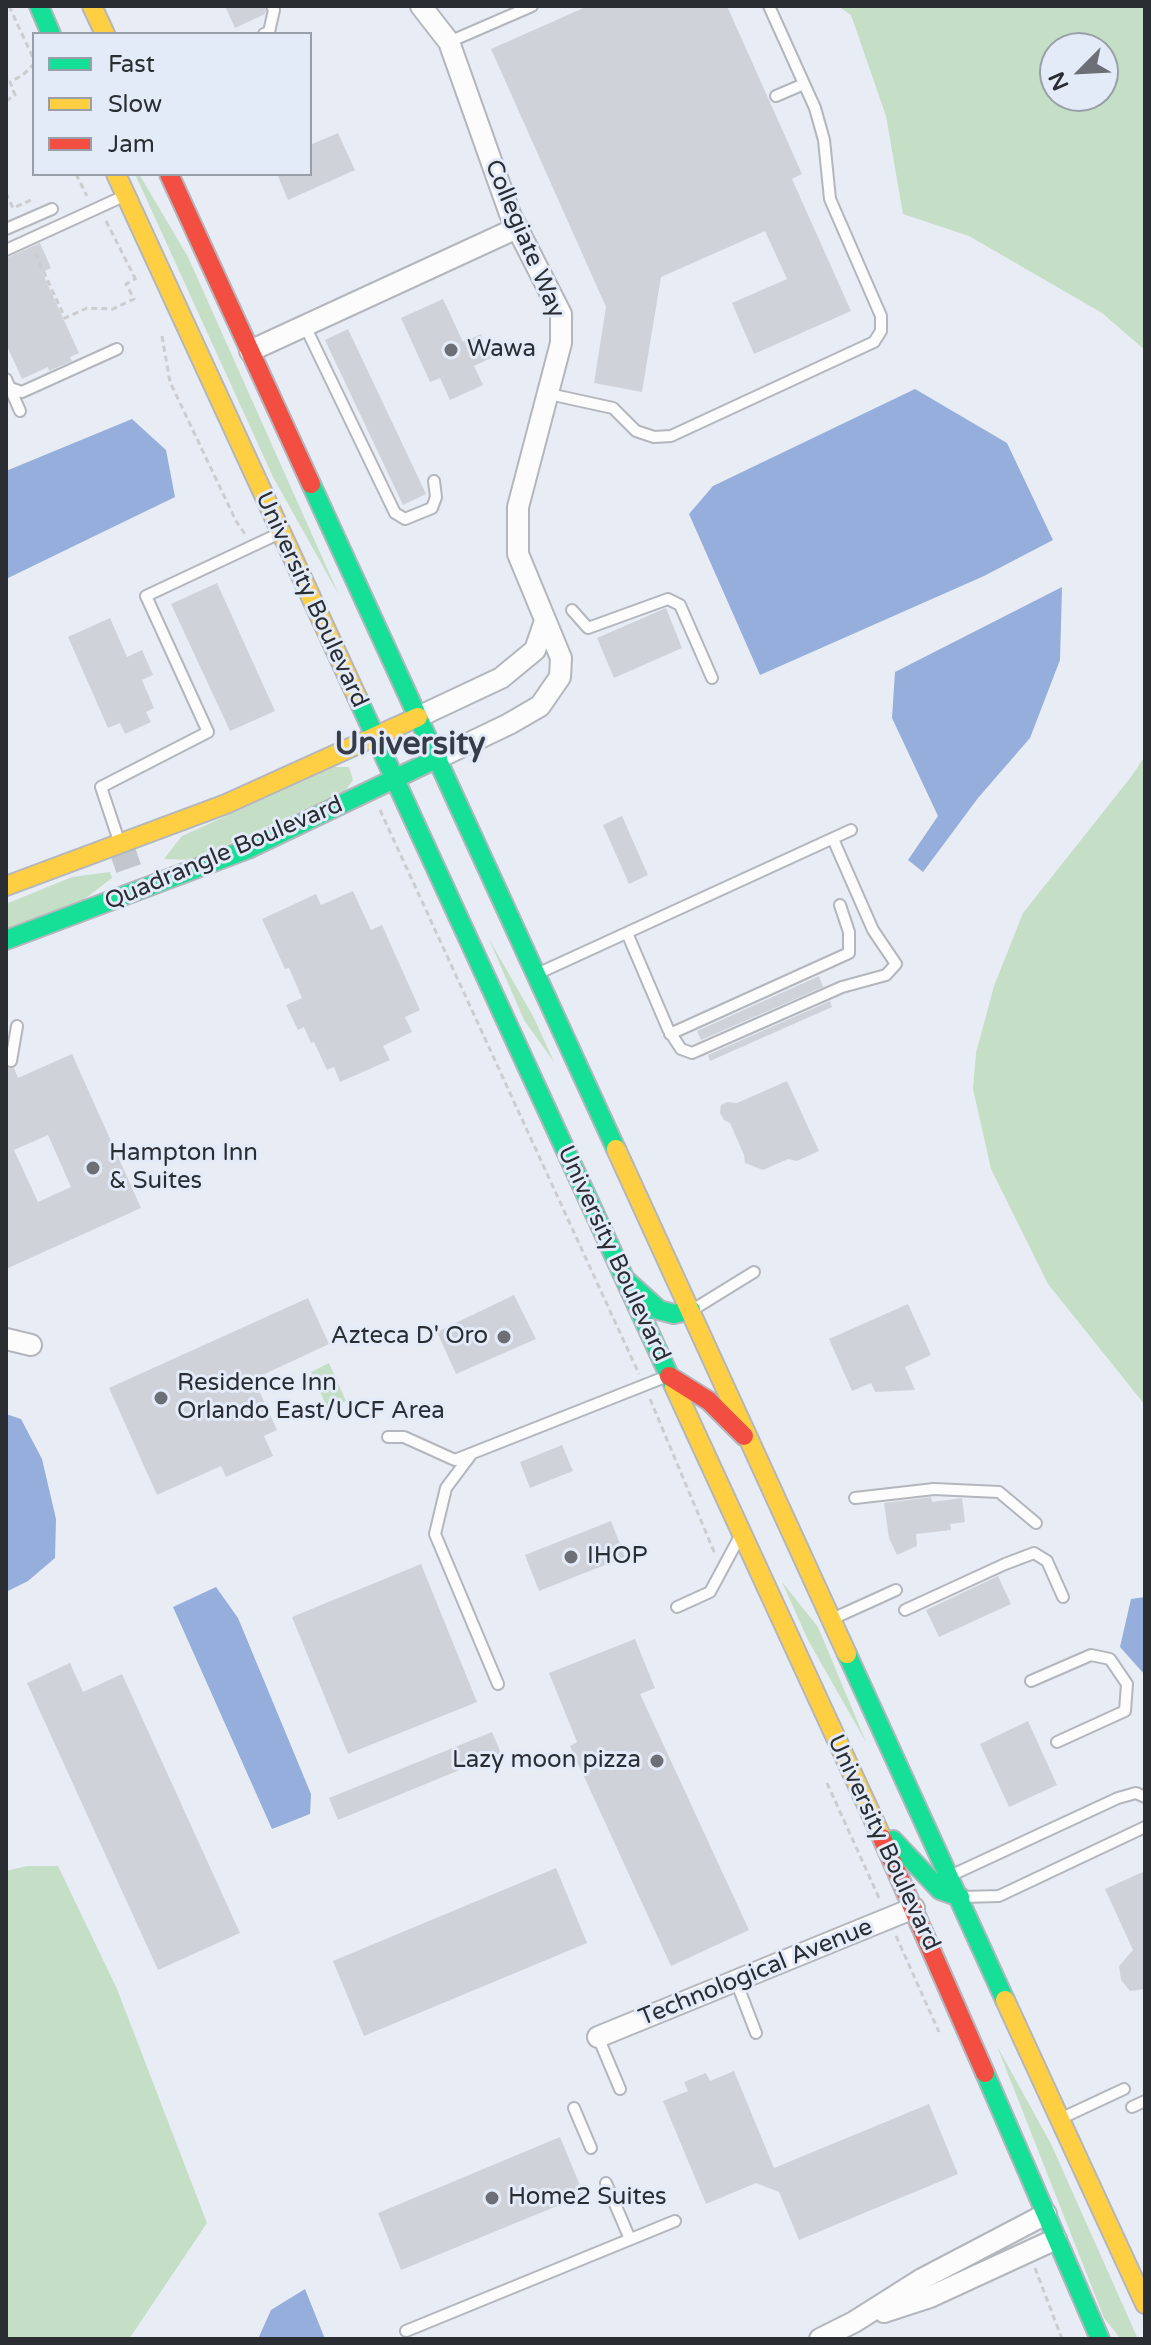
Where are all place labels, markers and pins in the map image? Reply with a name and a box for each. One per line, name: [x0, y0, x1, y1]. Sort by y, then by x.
place label: Wawa: [467, 336, 536, 364]
marker: Wawa: [442, 341, 460, 359]
place label: Hampton Inn & Suites: [109, 1140, 258, 1196]
marker: Hampton Inn & Suites: [84, 1159, 102, 1177]
place label: Azteca D' Oro: [331, 1323, 488, 1351]
marker: Azteca D' Oro: [495, 1328, 513, 1346]
place label: Residence Inn Orlando East/UCF Area: [177, 1370, 445, 1426]
marker: Residence Inn Orlando East/UCF Area: [152, 1389, 170, 1407]
place label: IHOP: [587, 1543, 648, 1571]
marker: IHOP: [562, 1548, 580, 1566]
place label: Lazy moon pizza: [452, 1747, 641, 1775]
marker: Lazy moon pizza: [648, 1752, 666, 1770]
place label: Home2 Suites: [508, 2184, 667, 2212]
marker: Home2 Suites: [483, 2189, 501, 2207]

